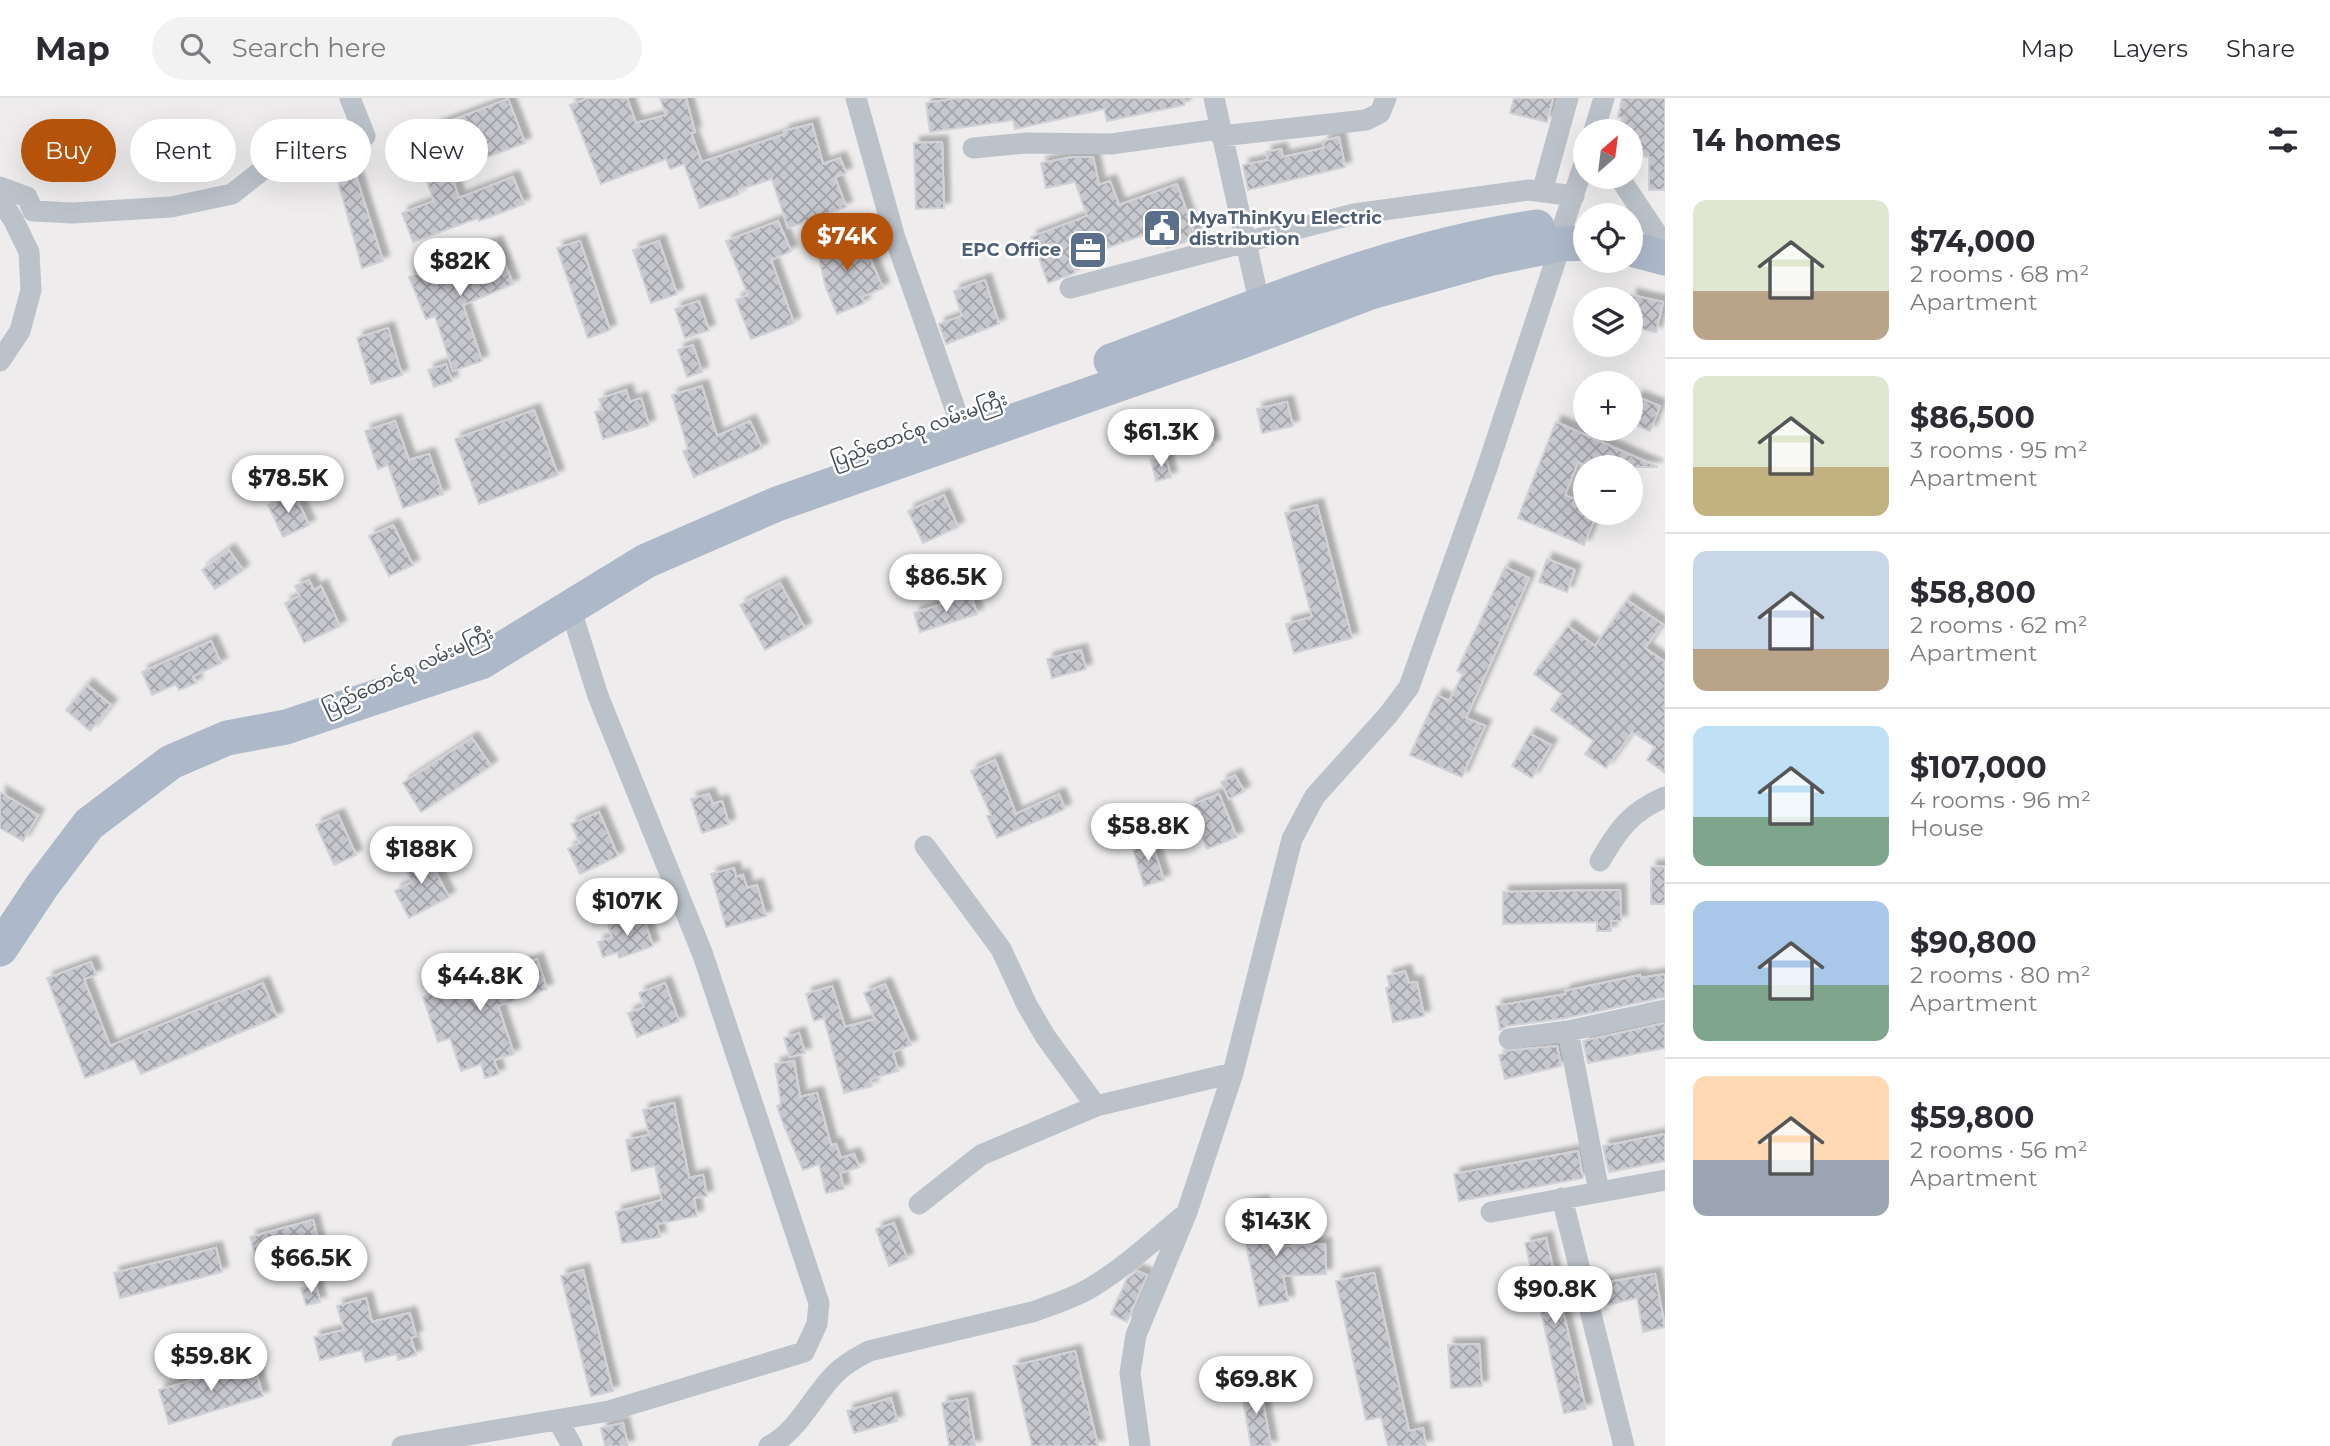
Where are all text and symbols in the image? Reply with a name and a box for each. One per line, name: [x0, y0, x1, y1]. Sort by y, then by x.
search box: [152, 17, 642, 80]
text: Map: [35, 28, 110, 68]
icon: search: [176, 29, 214, 67]
text: Search here: [232, 32, 386, 64]
text: Map: [2020, 34, 2074, 63]
text: Layers: [2112, 34, 2188, 63]
text: Share: [2226, 34, 2295, 63]
chip: Buy: [21, 119, 116, 182]
chip: Rent: [130, 119, 236, 182]
chip: Filters: [250, 119, 371, 182]
chip: New: [385, 119, 488, 182]
north arrow: [1573, 119, 1643, 189]
map controls: [1573, 119, 1643, 525]
icon: filters: [2264, 121, 2302, 159]
text: 14 homes: [1693, 122, 1841, 159]
button: locate: [1573, 203, 1643, 273]
public building icon: MyaThinKyu Electric distribution: [1141, 207, 1183, 249]
place label: MyaThinKyu Electric distribution: [1189, 207, 1382, 250]
pin: $74K: [806, 214, 888, 273]
text: $74K: [817, 222, 877, 250]
text: $74,000: [1910, 223, 2035, 260]
icon: home: [1749, 228, 1833, 312]
office icon: EPC Office: [1067, 229, 1109, 271]
pin: $82K: [419, 238, 501, 298]
place label: EPC Office: [961, 239, 1061, 261]
text: $82K: [430, 247, 490, 275]
text: 2 rooms · 68 m²: [1910, 260, 2089, 288]
button: layers: [1573, 287, 1643, 357]
text: Apartment: [1910, 288, 2038, 316]
button: +: [1573, 371, 1643, 441]
street label: ပြည်ထောင်စု လမ်းမကြီး: [827, 385, 1011, 476]
text: $86,500: [1910, 399, 2035, 436]
icon: home: [1749, 404, 1833, 488]
pin: $61.3K: [1104, 410, 1218, 469]
text: $61.3K: [1123, 418, 1199, 446]
text: 3 rooms · 95 m²: [1910, 436, 2088, 464]
button: −: [1573, 455, 1643, 525]
pin: $78.5K: [231, 456, 345, 515]
text: $78.5K: [248, 464, 328, 492]
text: Apartment: [1910, 464, 2038, 492]
pin: $86.5K: [889, 554, 1003, 614]
text: $86.5K: [905, 563, 987, 591]
text: $58,800: [1910, 574, 2036, 611]
icon: home: [1749, 579, 1833, 663]
text: 2 rooms · 62 m²: [1910, 611, 2088, 639]
street label: ပြည်ထောင်စု လမ်းမကြီး: [318, 619, 499, 724]
text: Apartment: [1910, 639, 2038, 667]
text: $107,000: [1910, 749, 2047, 786]
icon: home: [1749, 754, 1833, 838]
text: 4 rooms · 96 m²: [1910, 786, 2091, 814]
pin: $58.8K: [1091, 804, 1205, 863]
text: $58.8K: [1107, 812, 1189, 840]
text: House: [1910, 814, 1984, 842]
pin: $188K: [372, 826, 470, 886]
text: $188K: [386, 835, 456, 863]
pin: $107K: [578, 878, 676, 938]
text: $107K: [592, 887, 662, 915]
text: $90,800: [1910, 924, 2037, 961]
icon: home: [1749, 929, 1833, 1013]
pin: $44.8K: [423, 954, 537, 1013]
text: 2 rooms · 80 m²: [1910, 961, 2091, 989]
text: $44.8K: [437, 962, 523, 990]
text: Apartment: [1910, 989, 2038, 1017]
text: $59,800: [1910, 1099, 2034, 1136]
icon: home: [1749, 1104, 1833, 1188]
text: 2 rooms · 56 m²: [1910, 1136, 2088, 1164]
text: Apartment: [1910, 1164, 2038, 1192]
pin: $143K: [1227, 1198, 1325, 1258]
text: $143K: [1241, 1207, 1311, 1235]
pin: $66.5K: [254, 1236, 368, 1295]
text: $66.5K: [271, 1244, 351, 1272]
pin: $90.8K: [1498, 1266, 1612, 1326]
text: $90.8K: [1514, 1275, 1596, 1303]
pin: $59.8K: [154, 1334, 268, 1393]
text: $59.8K: [170, 1342, 252, 1370]
pin: $69.8K: [1199, 1356, 1313, 1416]
text: $69.8K: [1215, 1365, 1297, 1393]

